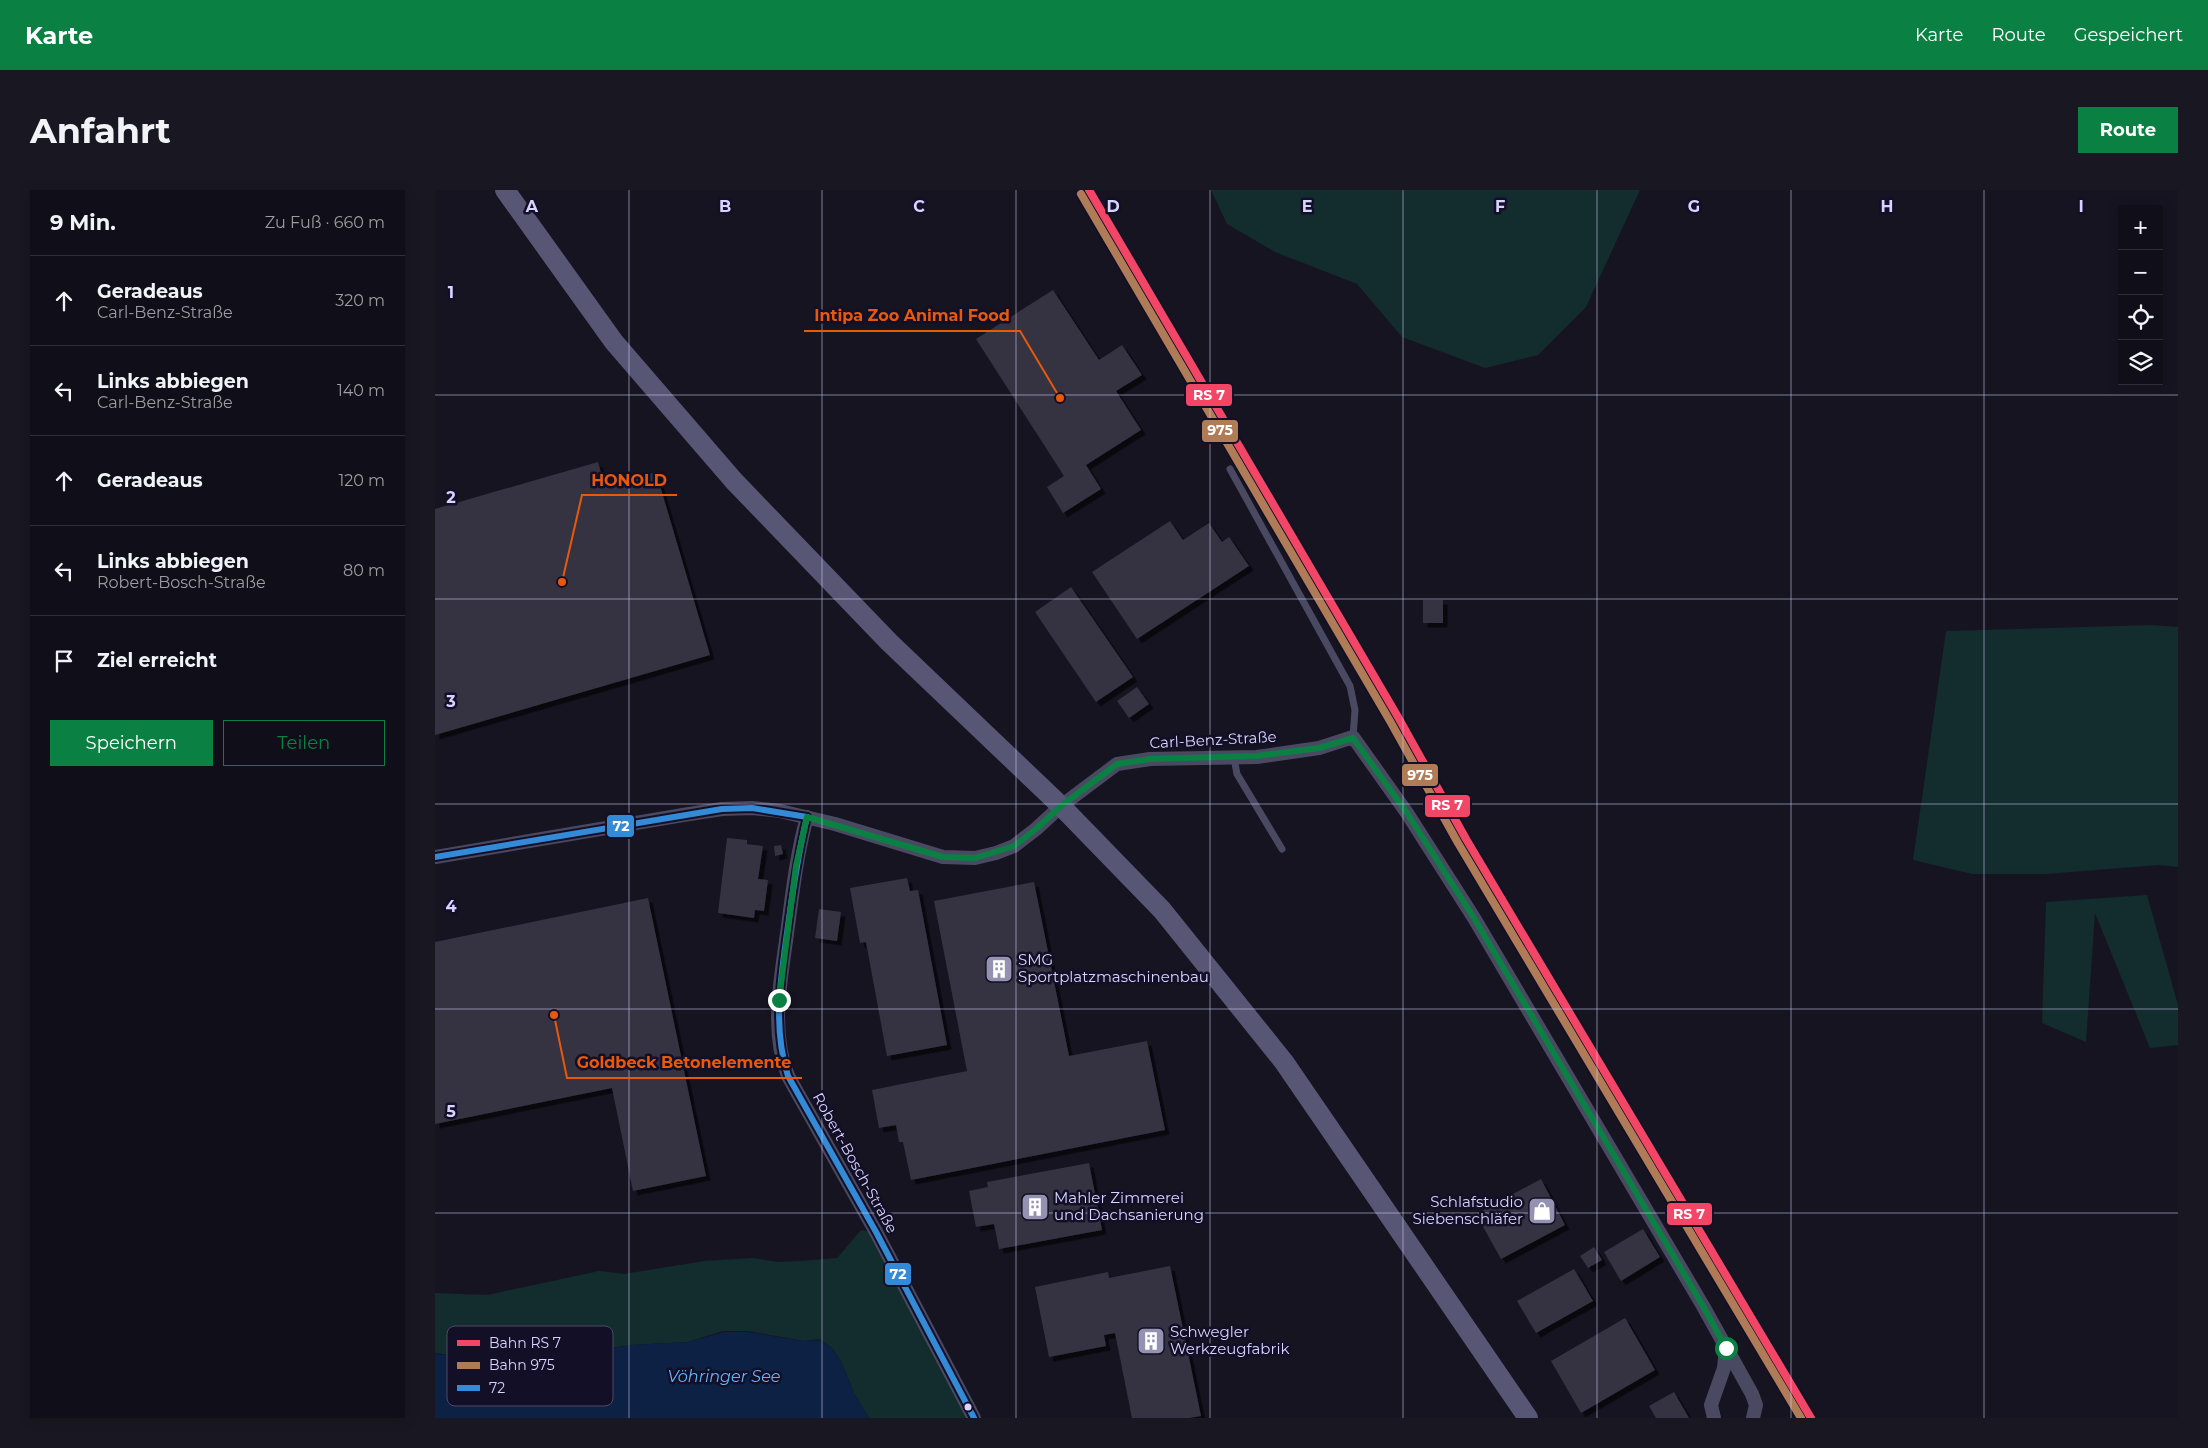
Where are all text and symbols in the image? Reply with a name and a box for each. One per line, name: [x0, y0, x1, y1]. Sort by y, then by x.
text: Karte: [25, 21, 93, 50]
text: Karte: [1915, 24, 1963, 46]
text: Route: [1991, 24, 2046, 46]
text: Gespeichert: [2074, 24, 2183, 46]
button: Route: [2078, 107, 2178, 153]
text: Anfahrt: [30, 109, 171, 152]
text: A: [525, 197, 539, 216]
text: B: [719, 197, 731, 216]
text: C: [913, 197, 925, 216]
text: D: [1106, 197, 1120, 216]
text: E: [1302, 197, 1312, 216]
text: F: [1495, 197, 1505, 216]
text: G: [1688, 197, 1700, 216]
text: H: [1881, 197, 1893, 216]
text: I: [2078, 197, 2084, 216]
map controls: [2118, 205, 2163, 385]
button: +: [2118, 205, 2163, 250]
text: 9 Min.: [50, 210, 116, 235]
text: Zu Fuß · 660 m: [265, 213, 385, 232]
button: −: [2118, 250, 2163, 295]
text: Geradeaus: [97, 280, 203, 303]
text: 1: [448, 283, 454, 302]
icon: ahead: [50, 287, 78, 315]
text: 320 m: [335, 291, 385, 310]
button: locate: [2118, 295, 2163, 340]
callout: Intipa Zoo Animal Food: [804, 300, 1020, 331]
text: Carl-Benz-Straße: [97, 303, 233, 322]
text: Intipa Zoo Animal Food: [814, 306, 1010, 325]
button: layers: [2118, 340, 2163, 385]
text: Links abbiegen: [97, 370, 249, 393]
icon: left: [50, 377, 78, 405]
text: 140 m: [337, 381, 385, 400]
line badge: RS 7: [1185, 383, 1233, 407]
text: RS 7: [1193, 386, 1225, 404]
text: Carl-Benz-Straße: [97, 393, 233, 412]
line badge: 975: [1201, 419, 1239, 443]
text: 975: [1207, 421, 1233, 439]
callout: HONOLD: [582, 464, 677, 495]
icon: ahead: [50, 467, 78, 495]
text: Geradeaus: [97, 469, 203, 492]
text: 120 m: [338, 471, 385, 490]
text: HONOLD: [591, 471, 667, 490]
text: 2: [446, 488, 456, 507]
text: Links abbiegen: [97, 550, 249, 573]
icon: left: [50, 557, 78, 585]
text: 80 m: [343, 561, 385, 580]
text: Robert-Bosch-Straße: [97, 573, 266, 592]
icon: arrive: [50, 647, 78, 675]
text: Ziel erreicht: [97, 649, 217, 672]
text: 3: [445, 692, 456, 711]
button: Speichern: [50, 720, 213, 766]
button: Teilen: [223, 720, 385, 766]
street label: Carl-Benz-Straße: [1149, 727, 1277, 752]
line badge: 975: [1401, 763, 1439, 787]
text: 975: [1407, 766, 1433, 784]
line badge: RS 7: [1424, 794, 1471, 818]
text: RS 7: [1431, 796, 1463, 814]
line badge: 72: [606, 814, 635, 838]
text: 72: [613, 817, 629, 835]
text: 4: [445, 897, 457, 916]
place label: SMG Sportplatzmaschinenbau: [1018, 950, 1209, 986]
building icon: SMG Sportplatzmaschinenbau: [984, 954, 1014, 984]
route end: [768, 989, 791, 1012]
callout: Goldbeck Betonelemente: [567, 1047, 802, 1078]
text: Goldbeck Betonelemente: [577, 1053, 791, 1072]
street label: Robert-Bosch-Straße: [809, 1089, 902, 1236]
text: 5: [446, 1102, 456, 1121]
place label: Mahler Zimmerei und Dachsanierung: [1054, 1188, 1204, 1224]
building icon: Mahler Zimmerei und Dachsanierung: [1020, 1192, 1050, 1222]
place label: Schlafstudio Siebenschläfer: [1413, 1192, 1523, 1228]
shop icon: Schlafstudio Siebenschläfer: [1527, 1196, 1557, 1226]
line badge: RS 7: [1666, 1202, 1713, 1226]
text: RS 7: [1673, 1205, 1705, 1223]
line badge: 72: [884, 1262, 912, 1286]
text: 72: [890, 1265, 906, 1283]
place label: Schwegler Werkzeugfabrik: [1170, 1322, 1289, 1358]
legend: [447, 1326, 613, 1406]
building icon: Schwegler Werkzeugfabrik: [1136, 1326, 1166, 1356]
text: Bahn RS 7: [489, 1334, 561, 1352]
route start: [1715, 1337, 1738, 1360]
text: Bahn 975: [489, 1356, 555, 1374]
water label: Vöhringer See: [668, 1367, 780, 1386]
text: 72: [489, 1379, 505, 1397]
unlabelled marker: [963, 1402, 973, 1412]

